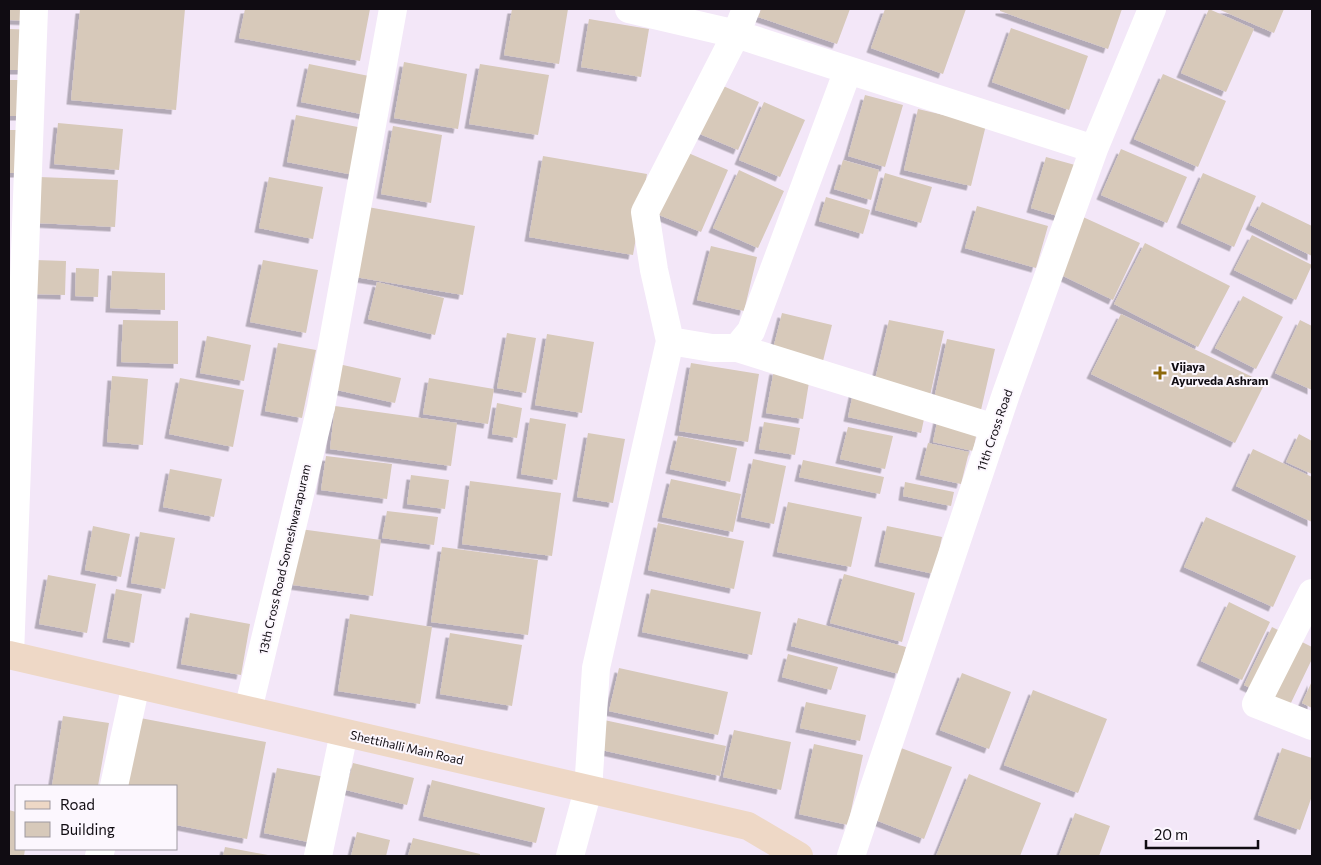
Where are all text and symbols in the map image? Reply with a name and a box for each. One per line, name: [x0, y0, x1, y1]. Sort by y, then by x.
place label: Vijaya Ayurveda Ashram: [1171, 359, 1268, 387]
marker: Vijaya Ayurveda Ashram: [1153, 366, 1167, 380]
street label: 11th Cross Road: [973, 387, 1015, 473]
street label: 13th Cross Road Someshwarapuram: [255, 463, 313, 655]
street label: Shettihalli Main Road: [349, 727, 465, 767]
legend: [15, 785, 178, 850]
text: Road: [60, 795, 95, 813]
scale bar: [1146, 818, 1258, 850]
text: Building: [60, 820, 115, 838]
text: 20 m: [1154, 825, 1188, 843]

